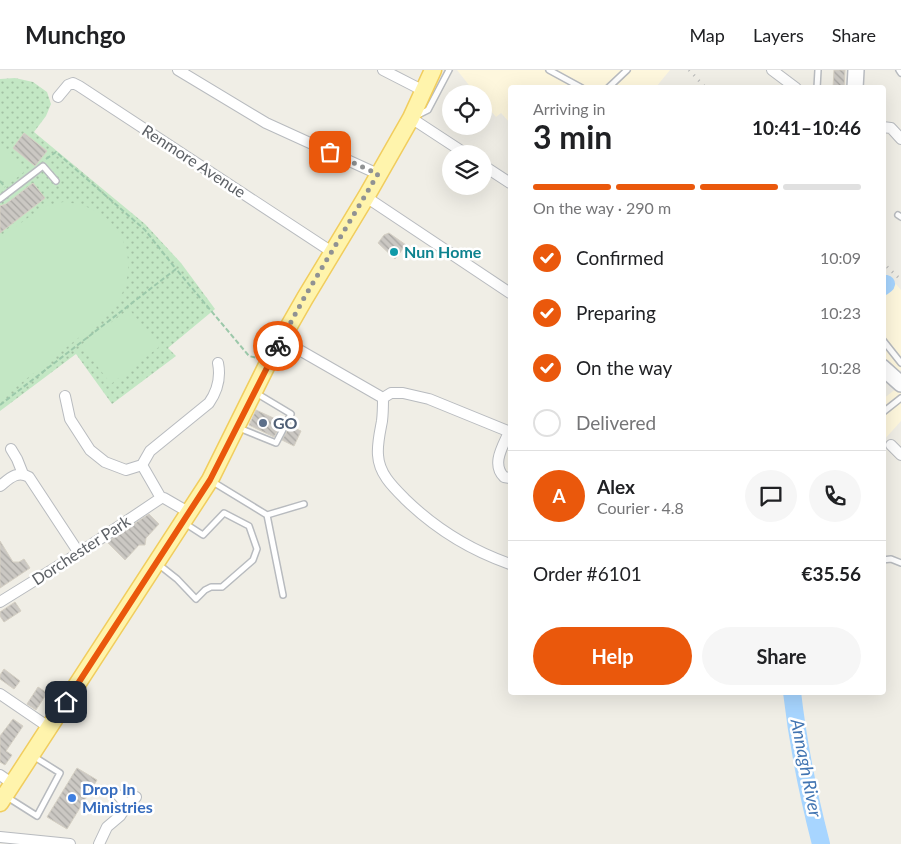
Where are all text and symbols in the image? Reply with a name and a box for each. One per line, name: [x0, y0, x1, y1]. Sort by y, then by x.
text: Munchgo: [25, 20, 126, 49]
text: Map: [689, 24, 725, 46]
text: Layers: [753, 24, 804, 46]
text: Share: [832, 24, 876, 46]
map controls: [442, 85, 492, 195]
button: locate: [442, 85, 492, 135]
text: Arriving in: [533, 99, 606, 118]
text: 10:41–10:46: [752, 116, 861, 139]
text: 3 min: [533, 117, 612, 156]
street label: Renmore Avenue: [139, 120, 250, 201]
pin: [309, 131, 351, 173]
icon: bag: [316, 138, 344, 166]
button: layers: [442, 145, 492, 195]
text: On the way · 290 m: [533, 198, 671, 217]
place label: Nun Home: [404, 242, 482, 261]
icon: check: [533, 244, 561, 272]
marker: Nun Home: [388, 246, 400, 258]
text: Confirmed: [576, 246, 664, 269]
text: 10:09: [820, 248, 861, 267]
icon: check: [533, 299, 561, 327]
text: Preparing: [576, 301, 656, 324]
text: 10:23: [820, 303, 861, 322]
courier: [253, 321, 303, 371]
icon: bike: [264, 332, 292, 360]
icon: check: [533, 354, 561, 382]
text: On the way: [576, 356, 672, 379]
text: 10:28: [820, 358, 861, 377]
text: Delivered: [576, 411, 656, 434]
place label: GO: [273, 413, 298, 432]
marker: GO: [257, 417, 269, 429]
button: chat: [745, 470, 797, 522]
button: phone: [809, 470, 861, 522]
text: Alex: [597, 475, 635, 498]
text: A: [552, 484, 566, 507]
text: Courier · 4.8: [597, 498, 684, 517]
street label: Dorchester Park: [28, 510, 134, 588]
text: Order #6101: [533, 562, 642, 585]
text: €35.56: [801, 562, 861, 585]
button: Help: [533, 627, 692, 685]
button: Share: [702, 627, 861, 685]
pin: [45, 681, 87, 723]
icon: home: [52, 688, 80, 716]
water label: Annagh River: [786, 716, 827, 820]
place label: Drop In Ministries: [82, 779, 153, 816]
marker: Drop In Ministries: [66, 792, 78, 804]

